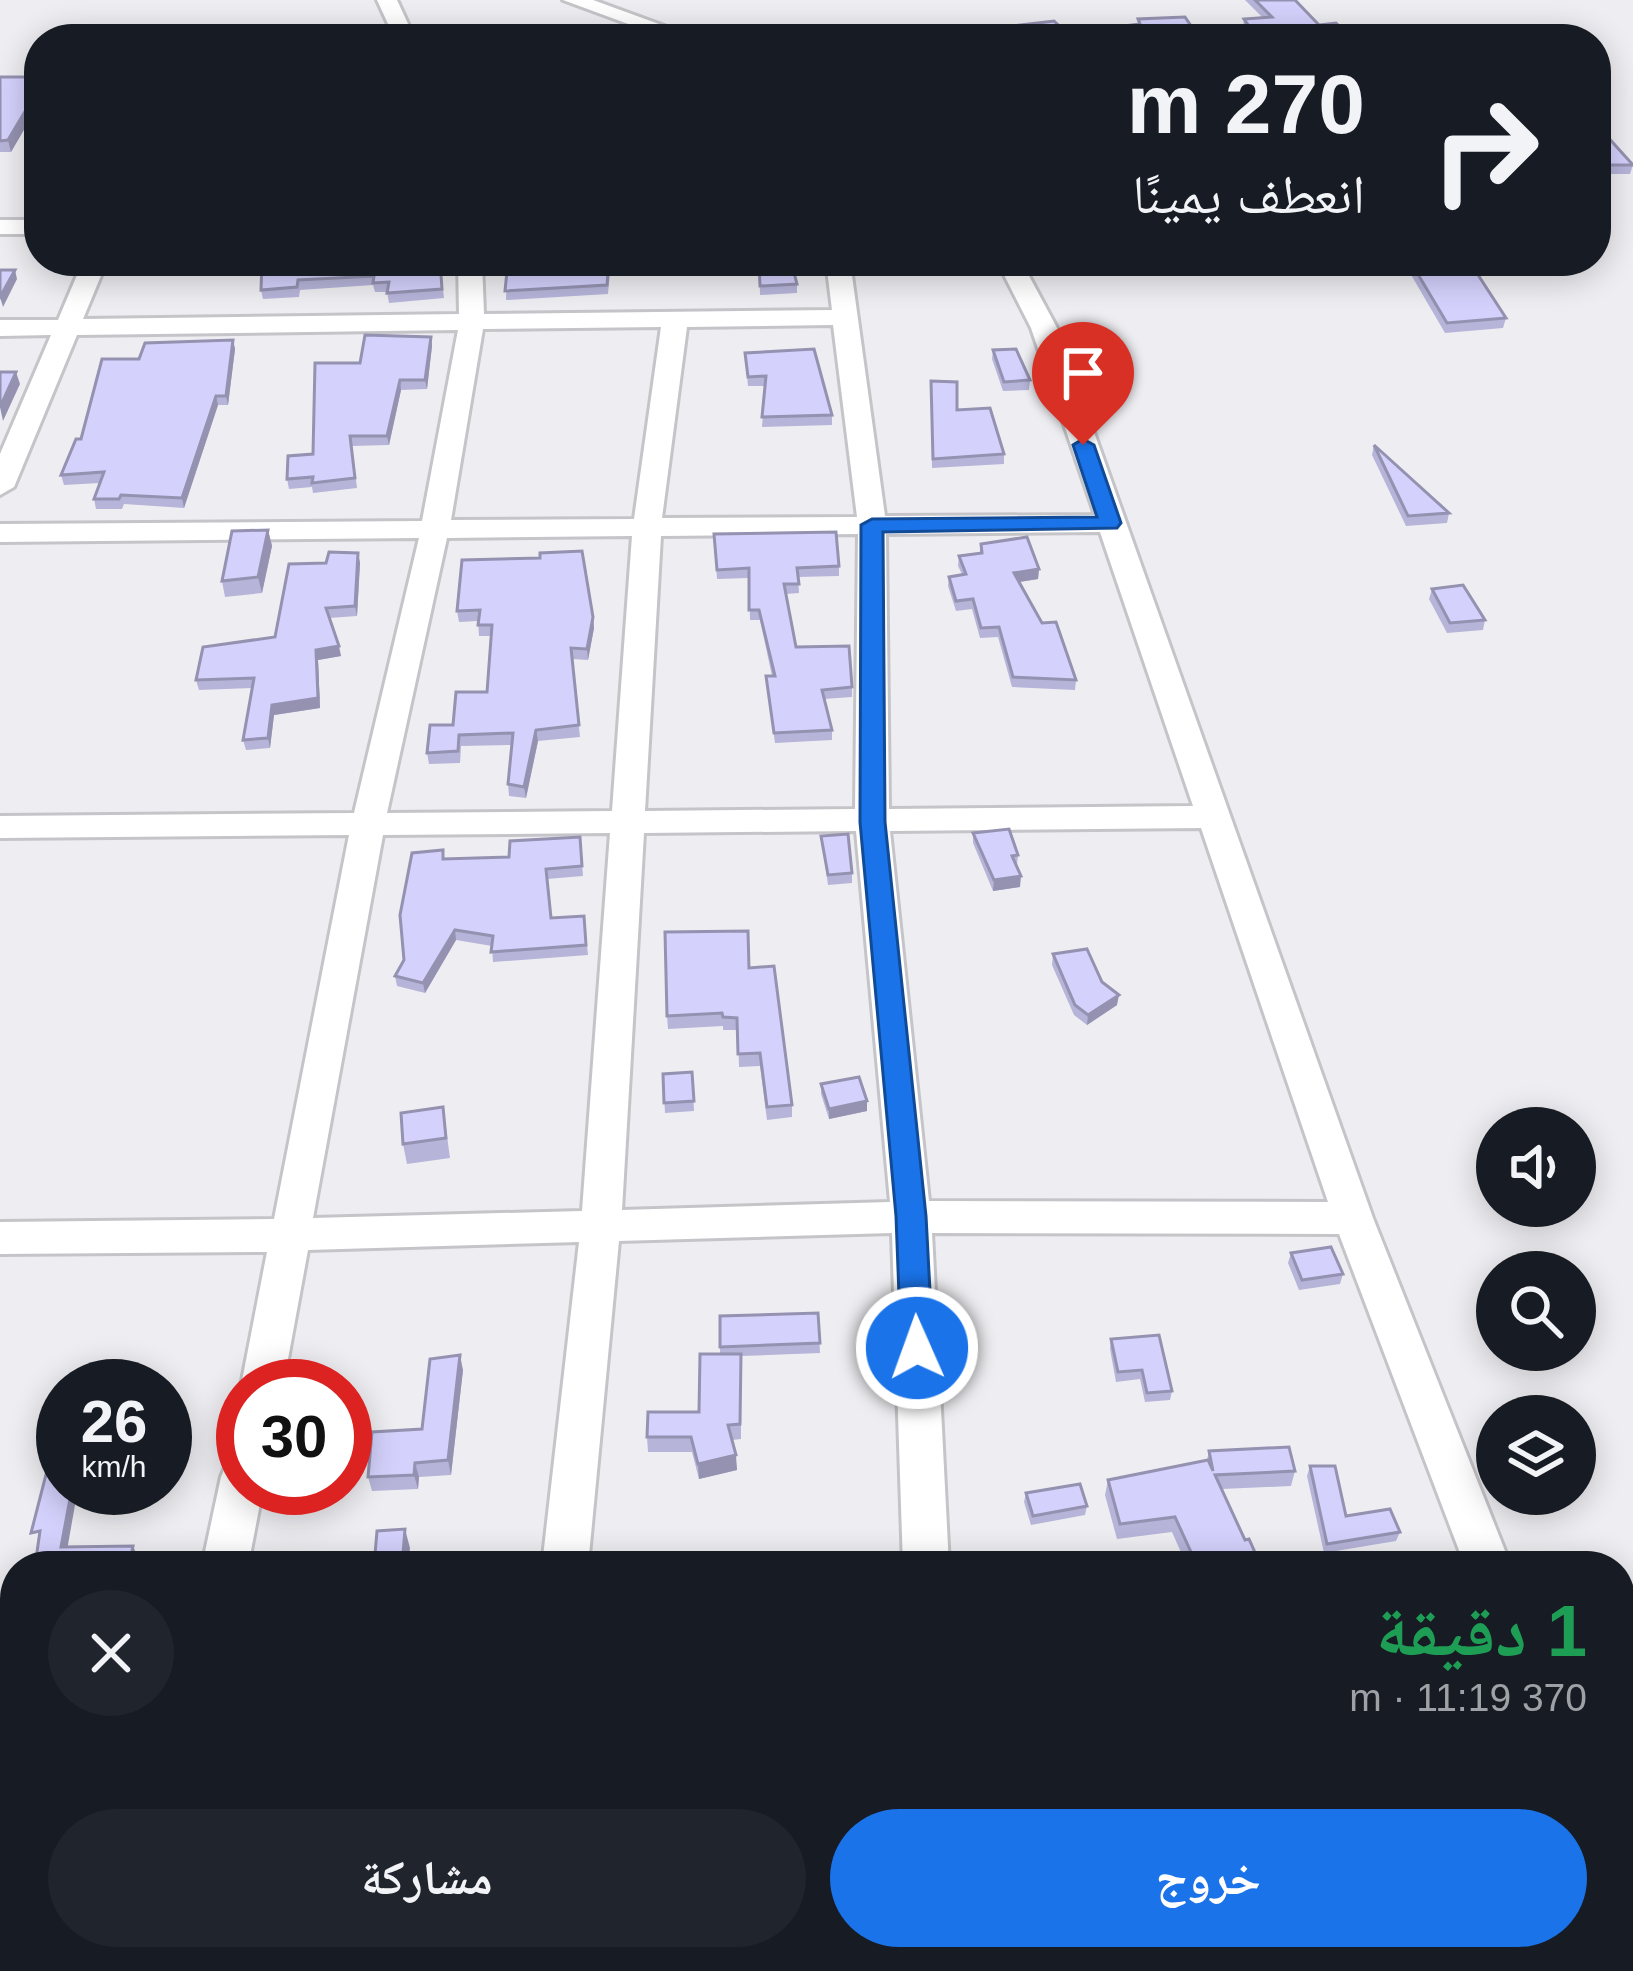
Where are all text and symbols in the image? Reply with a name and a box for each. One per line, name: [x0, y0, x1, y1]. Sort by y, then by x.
text: 270 m: [1127, 57, 1365, 151]
icon: right: [1407, 72, 1563, 228]
text: انعطف يمينًا: [1132, 164, 1365, 224]
pin: [1032, 322, 1134, 445]
icon: arrive: [1050, 340, 1116, 406]
map controls: [1476, 1107, 1596, 1515]
button: sound: [1476, 1107, 1596, 1227]
button: search: [1476, 1251, 1596, 1371]
position arrow: [854, 1285, 980, 1411]
speed limit sign: 30: [216, 1359, 372, 1515]
text: 26: [81, 1388, 147, 1455]
button: layers: [1476, 1395, 1596, 1515]
text: km/h: [81, 1450, 147, 1483]
button: close: [48, 1590, 174, 1716]
text: 1 دقيقة: [1376, 1591, 1587, 1671]
text: 370 m · 11:19: [1349, 1676, 1587, 1719]
button: مشاركة: [48, 1809, 806, 1947]
button: خروج: [830, 1809, 1587, 1947]

